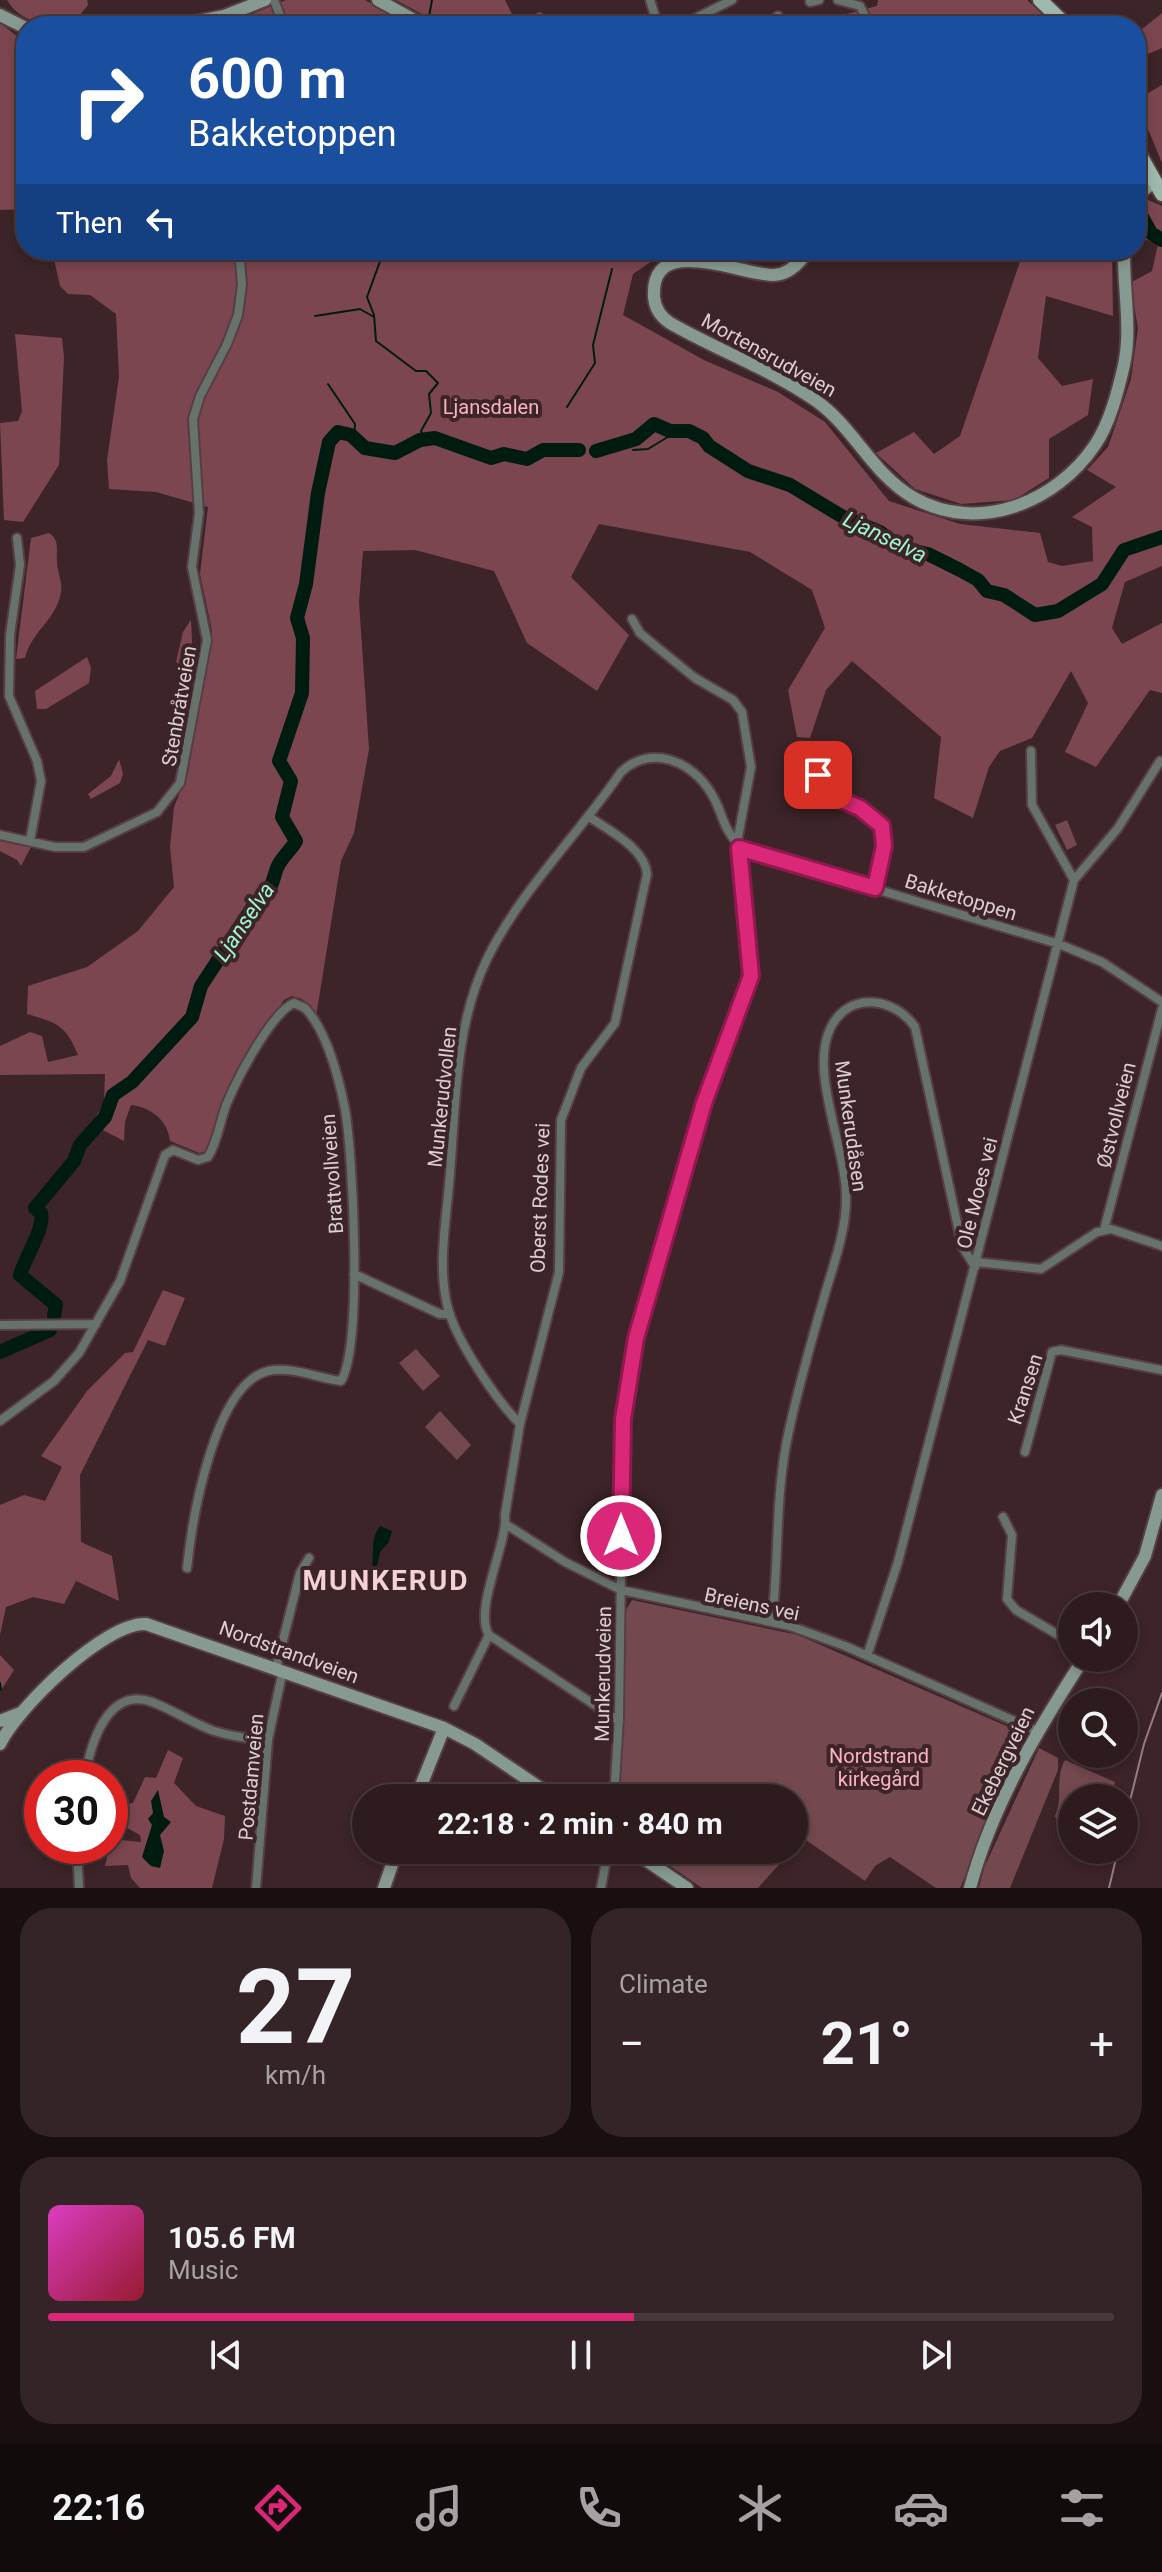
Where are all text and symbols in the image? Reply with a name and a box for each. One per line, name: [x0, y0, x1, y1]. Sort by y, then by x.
text: 600 m: [188, 46, 347, 112]
icon: right: [56, 48, 160, 152]
text: Bakketoppen: [188, 113, 397, 155]
icon: left: [139, 200, 183, 244]
text: Then: [56, 205, 123, 240]
street label: Mortensrudveien: [697, 308, 841, 402]
park label: Ljansdalen: [443, 395, 539, 419]
water label: Ljanselva: [839, 506, 931, 568]
street label: Stenbråtveien: [157, 644, 201, 768]
pin: [784, 741, 852, 809]
icon: arrive: [796, 753, 840, 797]
street label: Bakketoppen: [902, 869, 1020, 925]
water label: Ljanselva: [209, 878, 279, 966]
street label: Munkerudvollen: [423, 1025, 461, 1169]
street label: Munkerudåsen: [830, 1059, 872, 1193]
street label: Østvollveien: [1091, 1060, 1141, 1170]
street label: Brattvollveien: [316, 1113, 348, 1235]
street label: Oberst Rodes vei: [525, 1123, 555, 1273]
street label: Ole Moes vei: [952, 1135, 1002, 1251]
street label: Kransen: [1002, 1351, 1048, 1427]
position arrow: [579, 1494, 663, 1578]
district label: MUNKERUD: [303, 1564, 469, 1597]
street label: Breiens vei: [702, 1582, 802, 1626]
map controls: [1058, 1592, 1138, 1864]
button: sound: [1058, 1592, 1138, 1672]
street label: Munkerudveien: [590, 1606, 616, 1742]
street label: Nordstrandveien: [216, 1616, 362, 1688]
button: search: [1058, 1688, 1138, 1768]
street label: Ekebergveien: [966, 1703, 1040, 1819]
street label: Postdamveien: [234, 1713, 268, 1841]
park label: Nordstrand kirkegård: [829, 1744, 929, 1791]
speed limit sign: 30: [24, 1760, 128, 1864]
button: layers: [1058, 1784, 1138, 1864]
text: 22:18 · 2 min · 840 m: [437, 1806, 723, 1841]
text: 27: [236, 1947, 355, 2068]
text: Climate: [619, 1969, 708, 1999]
text: 21°: [820, 2008, 913, 2079]
text: −: [619, 2018, 644, 2070]
text: +: [1089, 2018, 1114, 2070]
text: km/h: [265, 2060, 326, 2090]
text: 105.6 FM: [168, 2220, 296, 2255]
text: Music: [168, 2255, 238, 2285]
icon: previous: [204, 2333, 248, 2377]
icon: pause: [559, 2333, 603, 2377]
icon: next: [914, 2333, 958, 2377]
icon: directions: [250, 2480, 306, 2536]
icon: music: [411, 2480, 467, 2536]
icon: phone: [571, 2480, 627, 2536]
icon: climate: [732, 2480, 788, 2536]
icon: car: [893, 2480, 949, 2536]
icon: filters: [1054, 2480, 1110, 2536]
text: 22:16: [52, 2487, 145, 2529]

